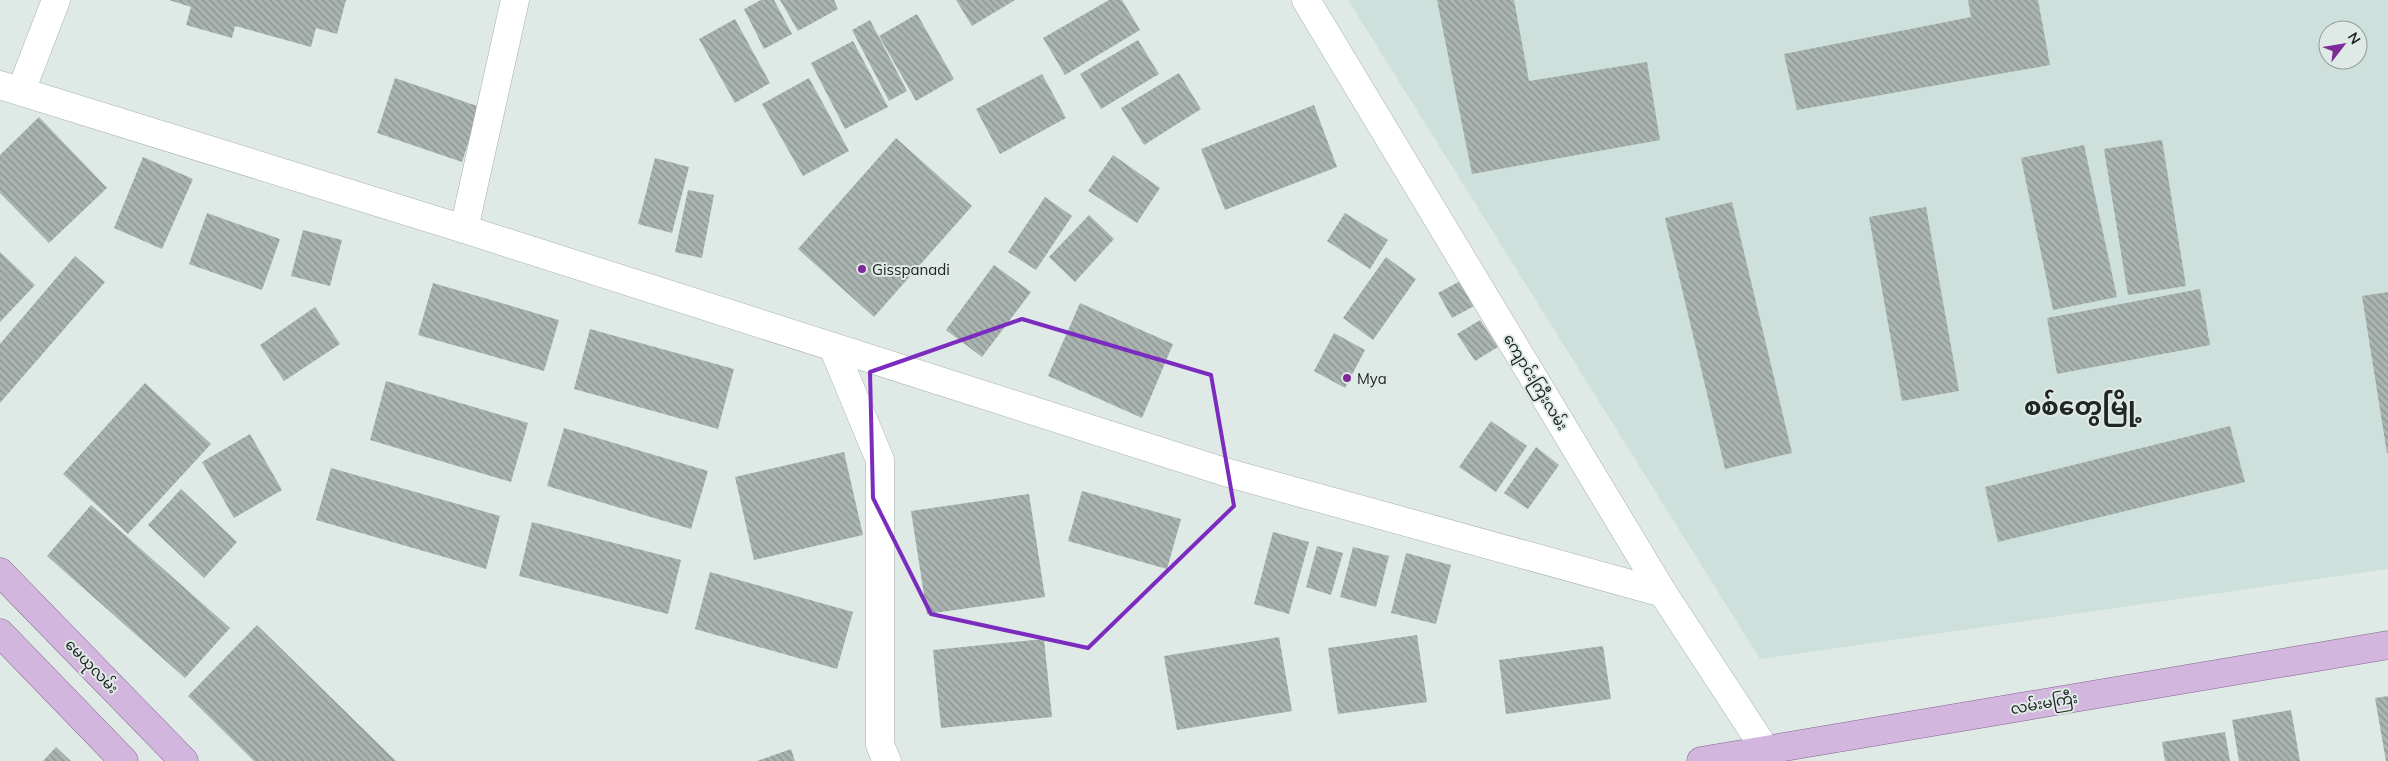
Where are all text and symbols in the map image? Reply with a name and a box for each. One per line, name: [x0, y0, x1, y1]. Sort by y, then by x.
north arrow: [2318, 20, 2368, 70]
text: N: [2344, 29, 2365, 47]
place label: Gisspanadi: [872, 260, 950, 279]
marker: Gisspanadi: [856, 263, 868, 275]
street label: ကျောင်းကြီးလမ်း: [1497, 330, 1572, 435]
place label: Mya: [1357, 369, 1387, 388]
marker: Mya: [1341, 372, 1353, 384]
district label: စစ်တွေမြို့: [2024, 389, 2142, 427]
street label: မေယုလမ်း: [59, 635, 123, 699]
street label: လမ်းမကြီး: [2009, 688, 2080, 721]

